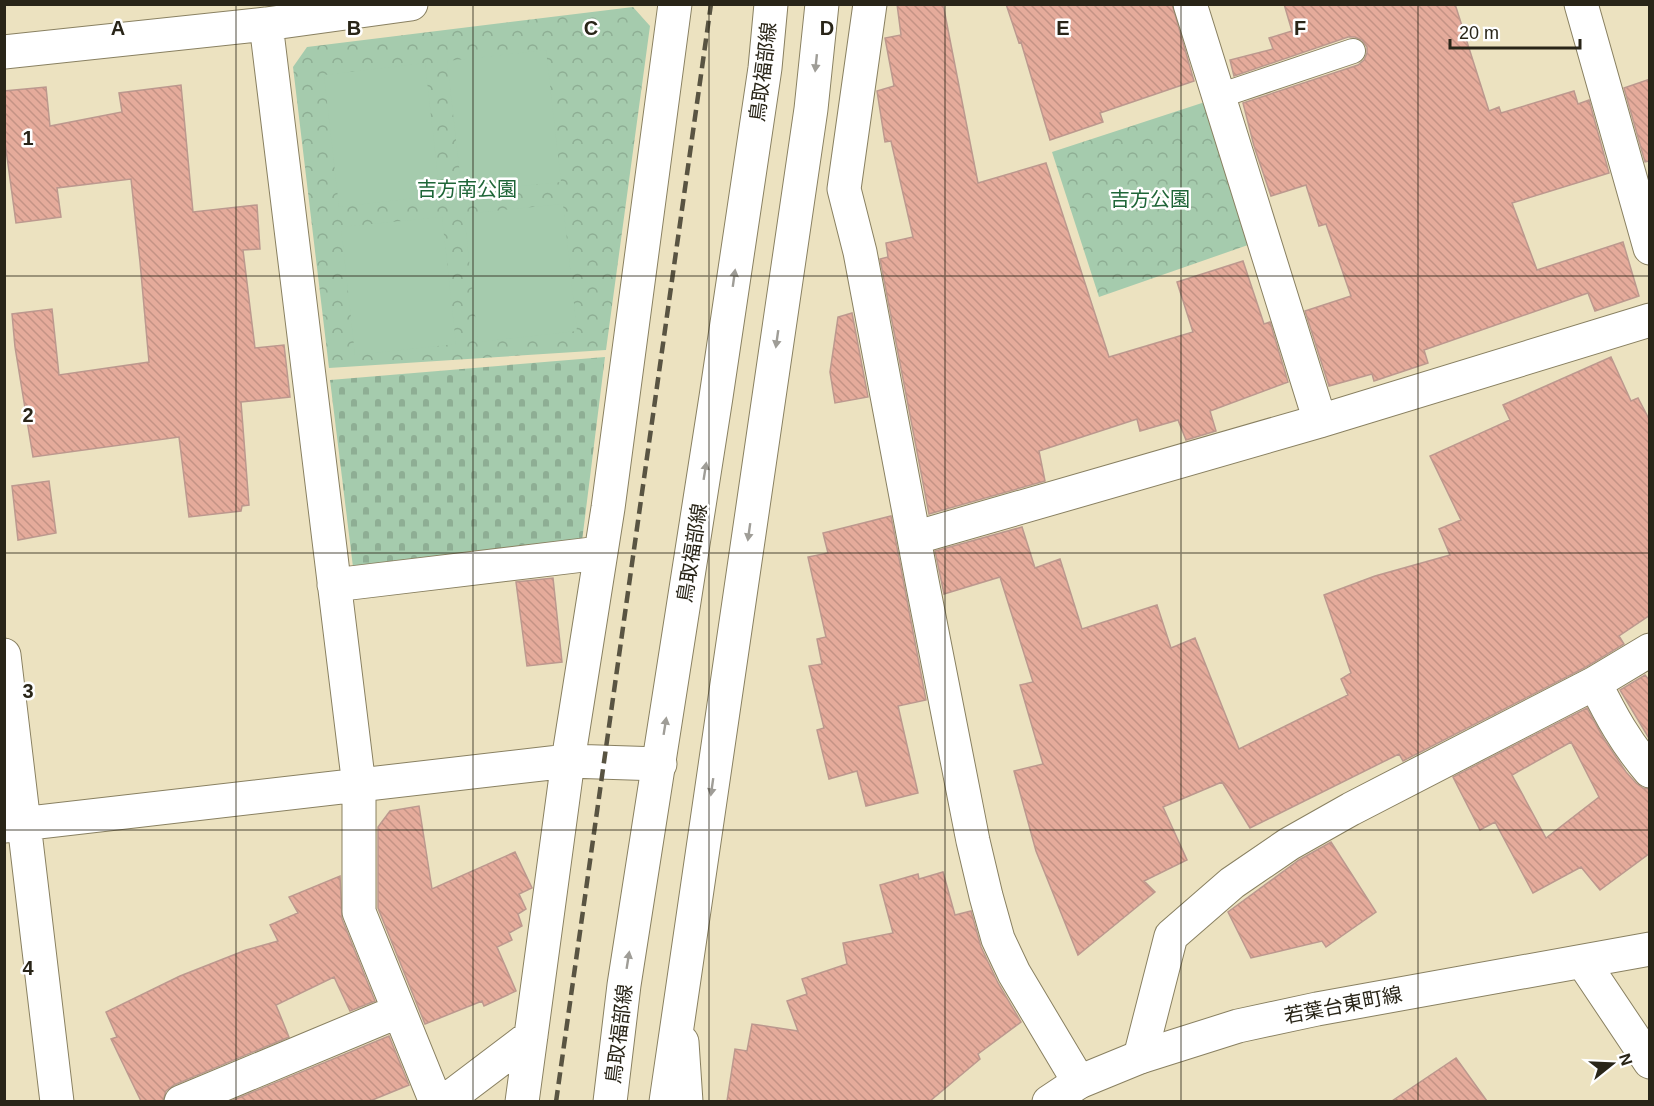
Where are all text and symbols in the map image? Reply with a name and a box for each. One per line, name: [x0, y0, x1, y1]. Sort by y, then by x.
scale bar: [1450, 12, 1580, 50]
text: A: [111, 17, 125, 39]
text: B: [347, 17, 361, 39]
text: C: [584, 17, 598, 39]
text: D: [820, 17, 834, 39]
text: E: [1056, 17, 1070, 39]
text: F: [1294, 17, 1306, 39]
street label: 鳥取福部線: [746, 21, 780, 123]
text: 20 m: [1459, 23, 1499, 43]
one-way arrow: [811, 53, 821, 72]
text: 1: [22, 127, 34, 149]
park label: 吉方南公園: [417, 178, 517, 200]
park label: 吉方公園: [1110, 188, 1190, 210]
one-way arrow: [729, 269, 738, 288]
one-way arrow: [773, 330, 782, 349]
text: 2: [22, 404, 34, 426]
one-way arrow: [700, 461, 709, 480]
street label: 鳥取福部線: [673, 502, 711, 604]
one-way arrow: [745, 523, 754, 542]
text: 3: [22, 680, 34, 702]
one-way arrow: [661, 716, 670, 735]
one-way arrow: [707, 778, 716, 797]
one-way arrow: [624, 951, 633, 970]
text: 4: [22, 957, 34, 979]
street label: 鳥取福部線: [602, 983, 636, 1085]
street label: 若葉台東町線: [1282, 983, 1404, 1027]
north arrow: [1582, 1034, 1642, 1094]
text: N: [1616, 1051, 1636, 1068]

